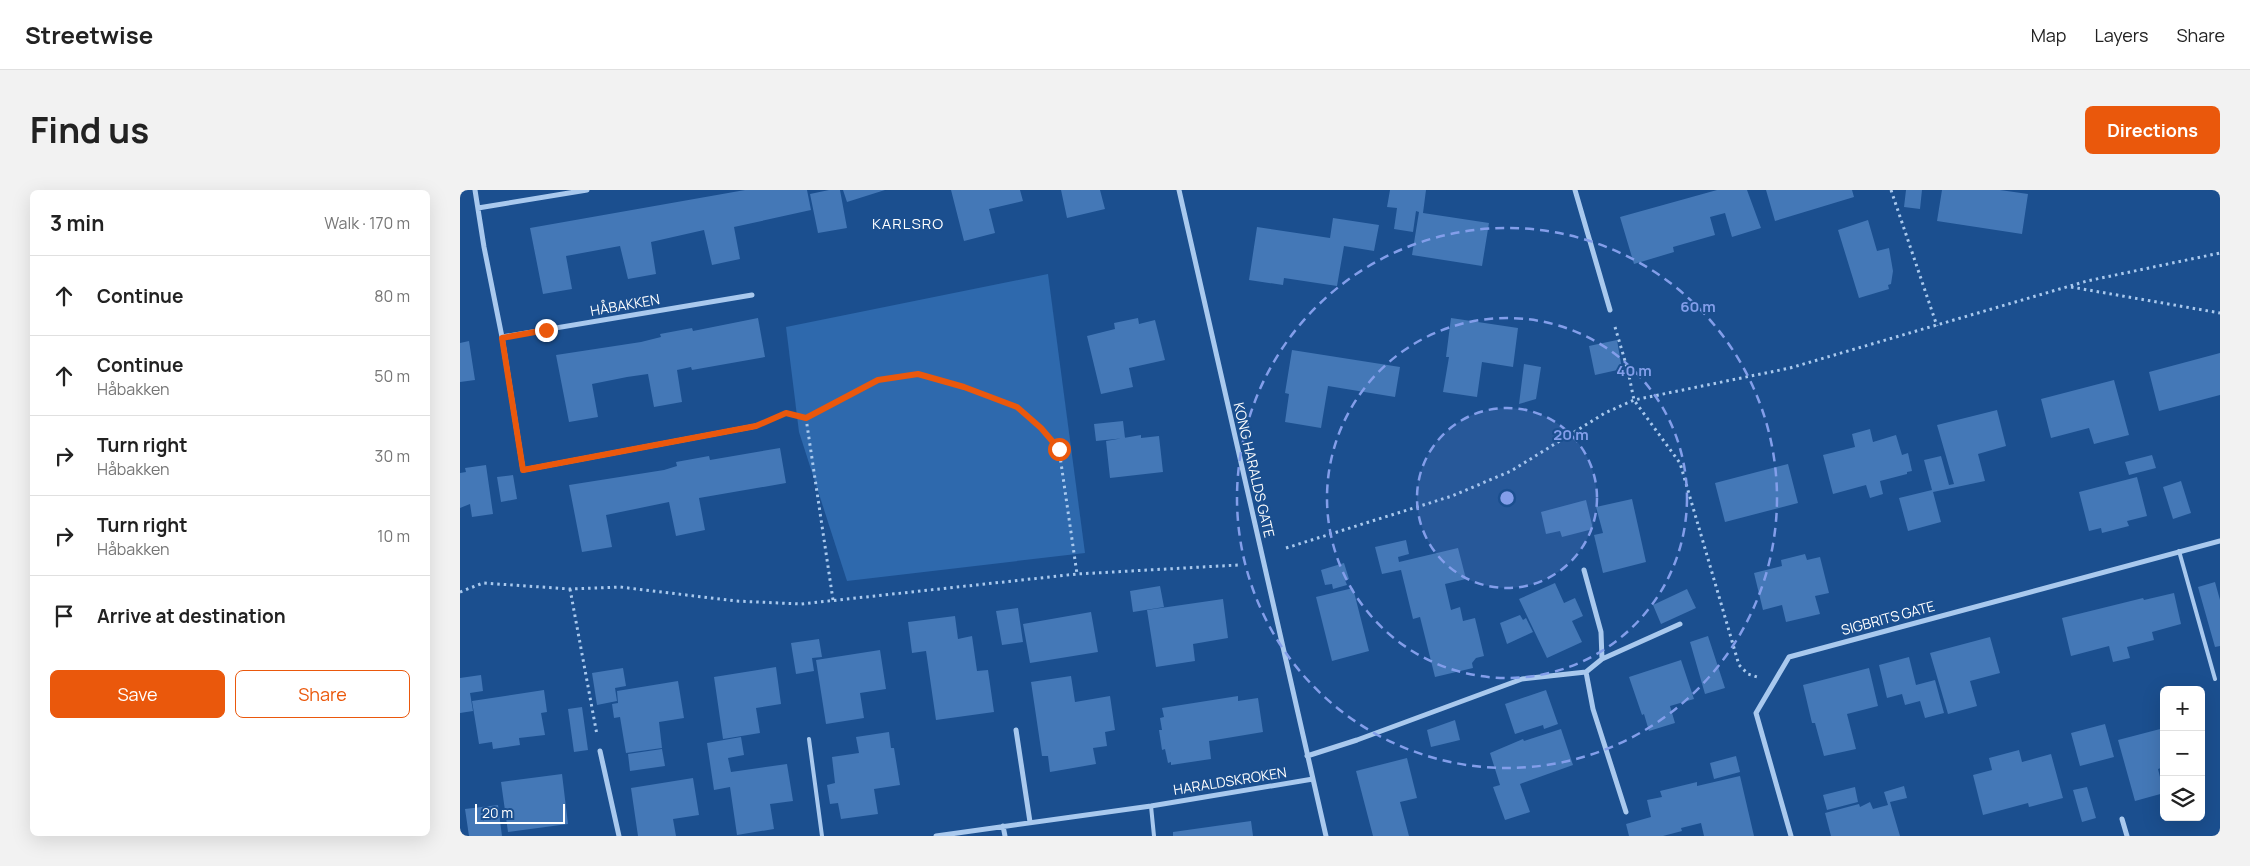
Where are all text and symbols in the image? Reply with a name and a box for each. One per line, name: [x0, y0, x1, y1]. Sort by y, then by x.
text: Streetwise: [25, 18, 153, 51]
text: Map: [2031, 23, 2066, 47]
text: Layers: [2094, 23, 2148, 47]
text: Share: [2176, 23, 2225, 47]
text: Find us: [30, 106, 149, 154]
button: Directions: [2085, 106, 2220, 154]
text: 3 min: [50, 209, 104, 237]
text: Walk · 170 m: [324, 212, 410, 234]
district label: KARLSRO: [872, 213, 944, 234]
icon: ahead: [50, 282, 78, 310]
text: Continue: [97, 283, 183, 309]
text: 80 m: [374, 285, 410, 307]
street label: HÅBAKKEN: [589, 289, 661, 320]
text: 60 m: [1680, 296, 1716, 317]
route end: [535, 319, 558, 342]
text: Continue: [97, 352, 183, 378]
text: 40 m: [1616, 360, 1652, 381]
icon: ahead: [50, 362, 78, 390]
text: 50 m: [374, 365, 410, 387]
text: Håbakken: [97, 378, 170, 400]
street label: KONG HARALDS GATE: [1230, 400, 1279, 539]
text: 20 m: [1553, 424, 1589, 445]
text: Turn right: [97, 432, 187, 458]
route start: [1048, 438, 1071, 461]
icon: right: [50, 442, 78, 470]
text: 30 m: [375, 445, 410, 467]
text: Håbakken: [97, 458, 170, 480]
centre of rings: [1498, 489, 1516, 507]
text: Turn right: [97, 512, 187, 538]
icon: right: [50, 522, 78, 550]
text: 10 m: [377, 525, 410, 547]
text: Håbakken: [97, 538, 170, 560]
street label: SIGBRITS GATE: [1839, 596, 1937, 639]
icon: arrive: [50, 602, 78, 630]
text: Arrive at destination: [97, 603, 286, 629]
button: Save: [50, 670, 225, 718]
button: Share: [235, 670, 410, 718]
map controls: [2160, 686, 2205, 821]
button: +: [2160, 686, 2205, 731]
button: −: [2160, 731, 2205, 776]
street label: HARALDSKROKEN: [1172, 762, 1288, 799]
button: layers: [2160, 776, 2205, 821]
scale bar: [475, 801, 565, 824]
text: 20 m: [482, 803, 513, 822]

